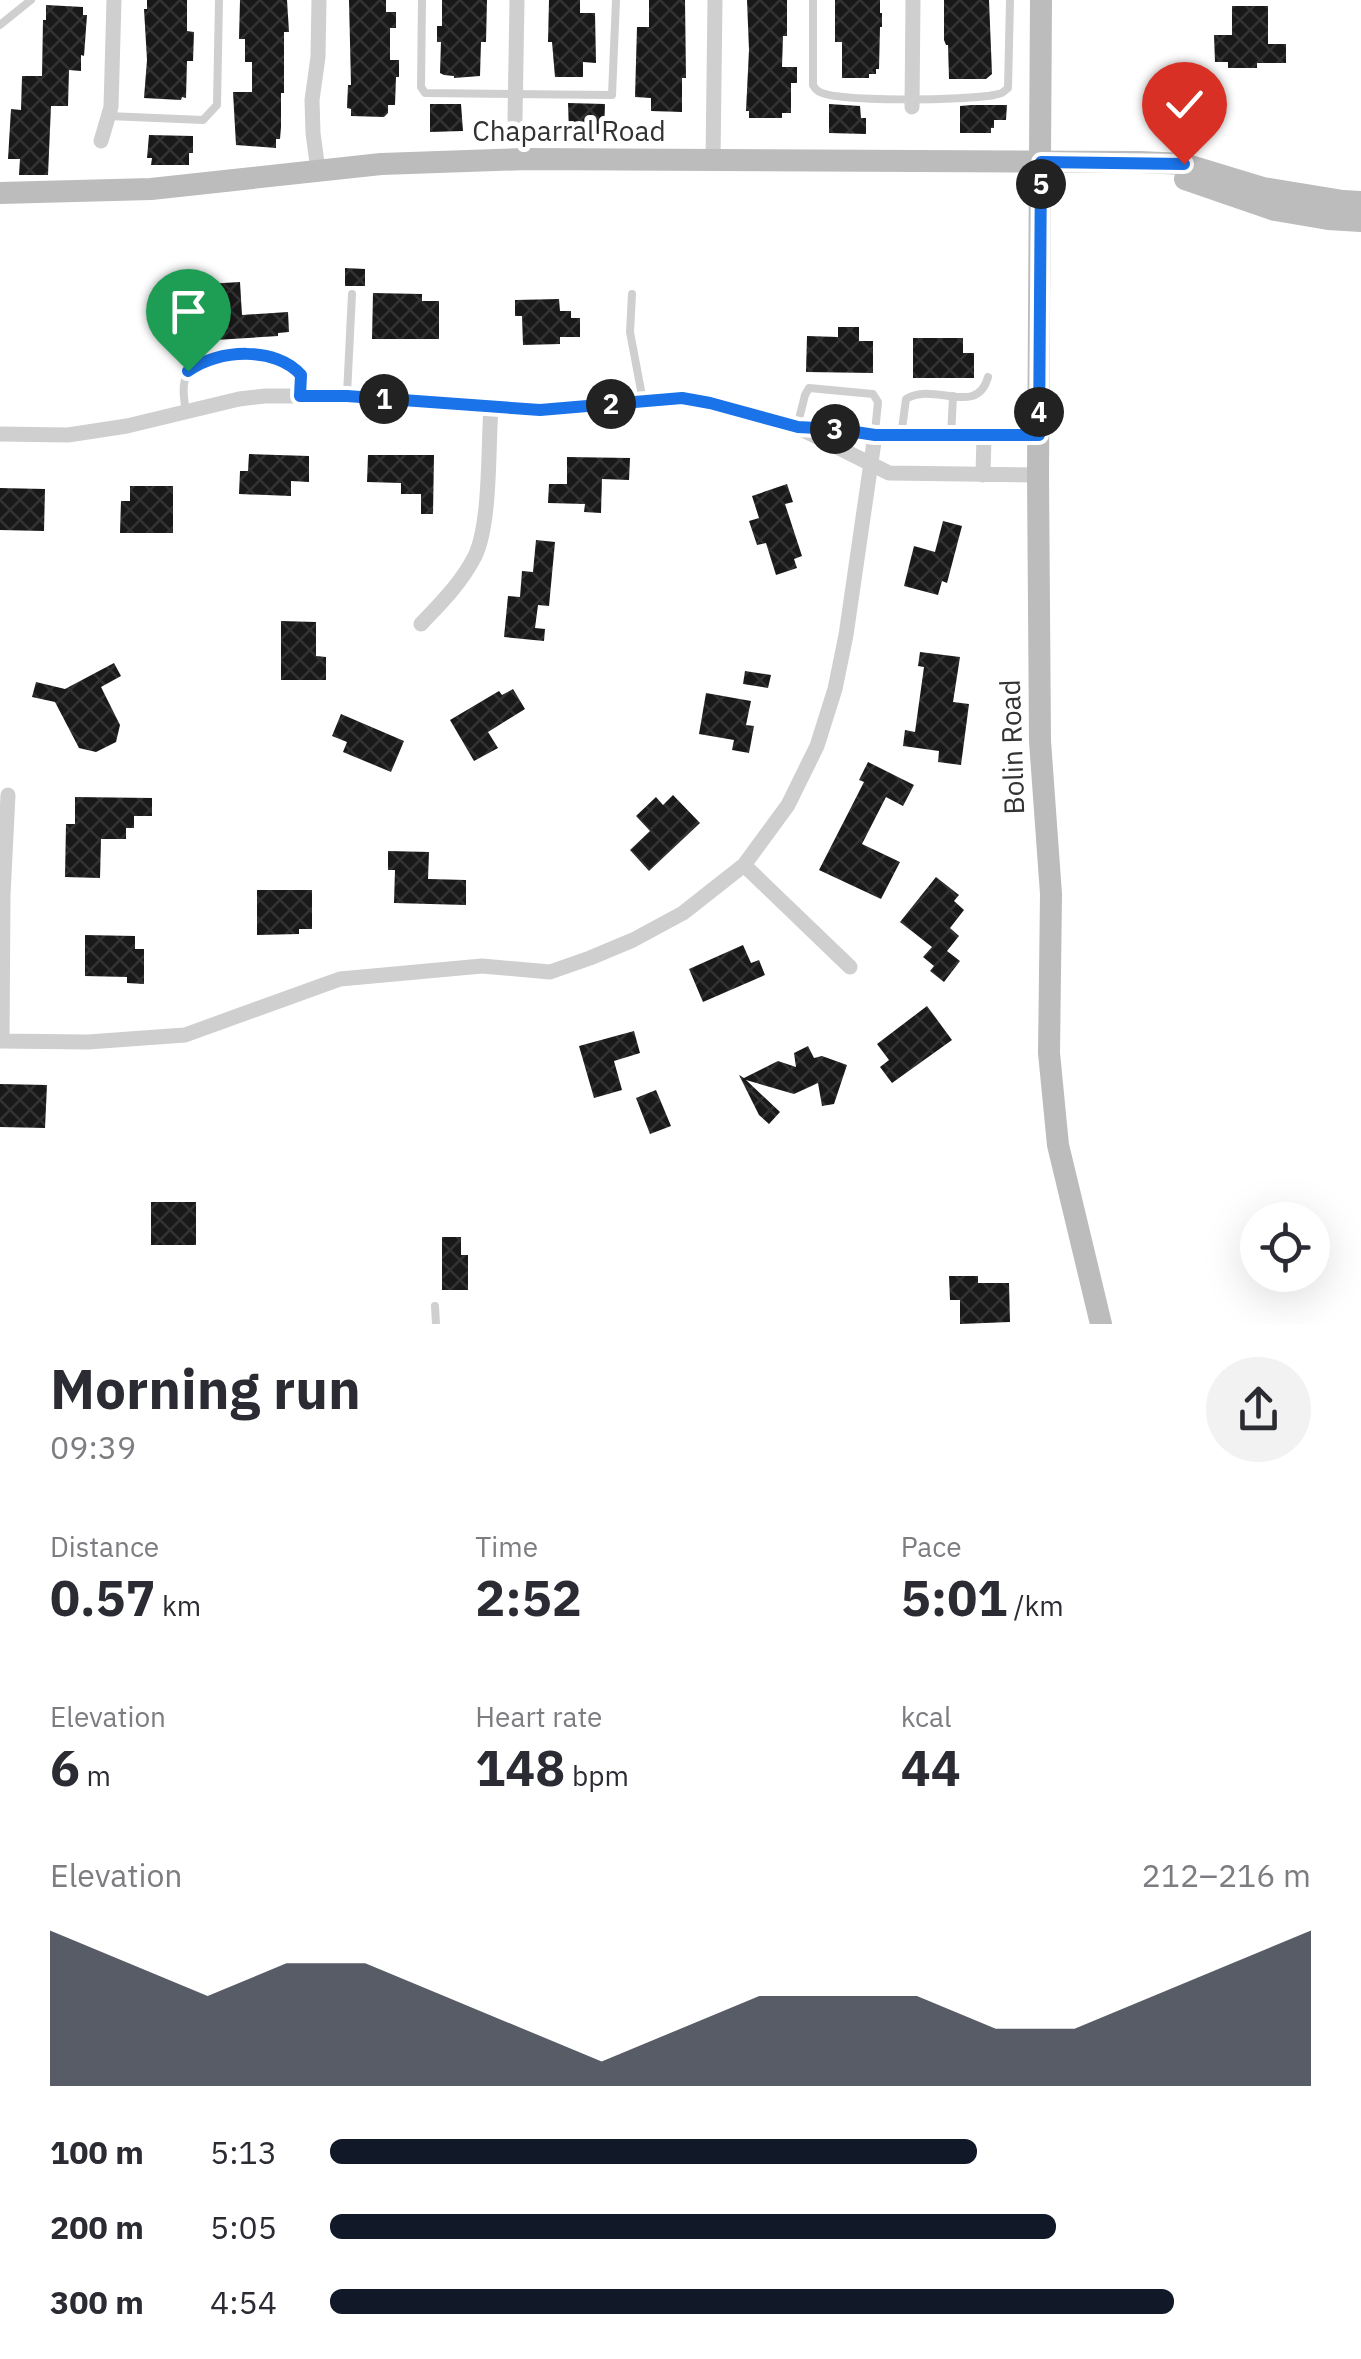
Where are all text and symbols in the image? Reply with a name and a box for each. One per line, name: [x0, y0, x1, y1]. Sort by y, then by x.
pin: [1142, 62, 1227, 165]
icon: check: [1157, 77, 1212, 132]
street label: Chaparral Road: [472, 112, 666, 149]
pin: 5: [1016, 159, 1066, 209]
text: 5: [1033, 165, 1049, 202]
pin: [146, 269, 231, 372]
icon: arrive: [161, 284, 216, 339]
pin: 1: [359, 374, 409, 424]
pin: 2: [586, 379, 636, 429]
text: 1: [376, 380, 392, 417]
text: 2: [603, 385, 619, 422]
pin: 4: [1014, 387, 1064, 437]
text: 4: [1031, 393, 1047, 430]
pin: 3: [810, 404, 860, 454]
text: 3: [827, 410, 843, 447]
street label: Bolin Road: [991, 679, 1032, 815]
map controls: [1240, 1202, 1330, 1292]
button: locate: [1240, 1202, 1330, 1292]
text: Morning run: [50, 1353, 361, 1424]
button: share: [1206, 1357, 1311, 1462]
text: 09:39: [50, 1426, 136, 1468]
text: Distance: [50, 1528, 159, 1565]
text: Time: [475, 1528, 538, 1565]
text: Pace: [901, 1528, 962, 1565]
text: 0.57: [50, 1565, 156, 1630]
text: 2:52: [475, 1565, 582, 1630]
text: 5:01: [901, 1565, 1007, 1630]
text: km: [156, 1587, 201, 1624]
text: /km: [1007, 1587, 1064, 1624]
text: Elevation: [50, 1698, 166, 1735]
text: Heart rate: [475, 1698, 602, 1735]
text: kcal: [901, 1698, 952, 1735]
text: 6: [50, 1735, 80, 1800]
text: 148: [475, 1735, 565, 1800]
text: 44: [901, 1735, 961, 1800]
text: m: [80, 1757, 111, 1794]
text: bpm: [565, 1757, 629, 1794]
text: Elevation: [50, 1854, 183, 1896]
text: 212–216 m: [1141, 1854, 1311, 1896]
text: 100 m: [50, 2131, 144, 2173]
text: 5:13: [210, 2131, 277, 2173]
text: 200 m: [50, 2206, 144, 2248]
text: 5:05: [210, 2206, 277, 2248]
text: 300 m: [50, 2281, 144, 2323]
text: 4:54: [210, 2281, 277, 2323]

